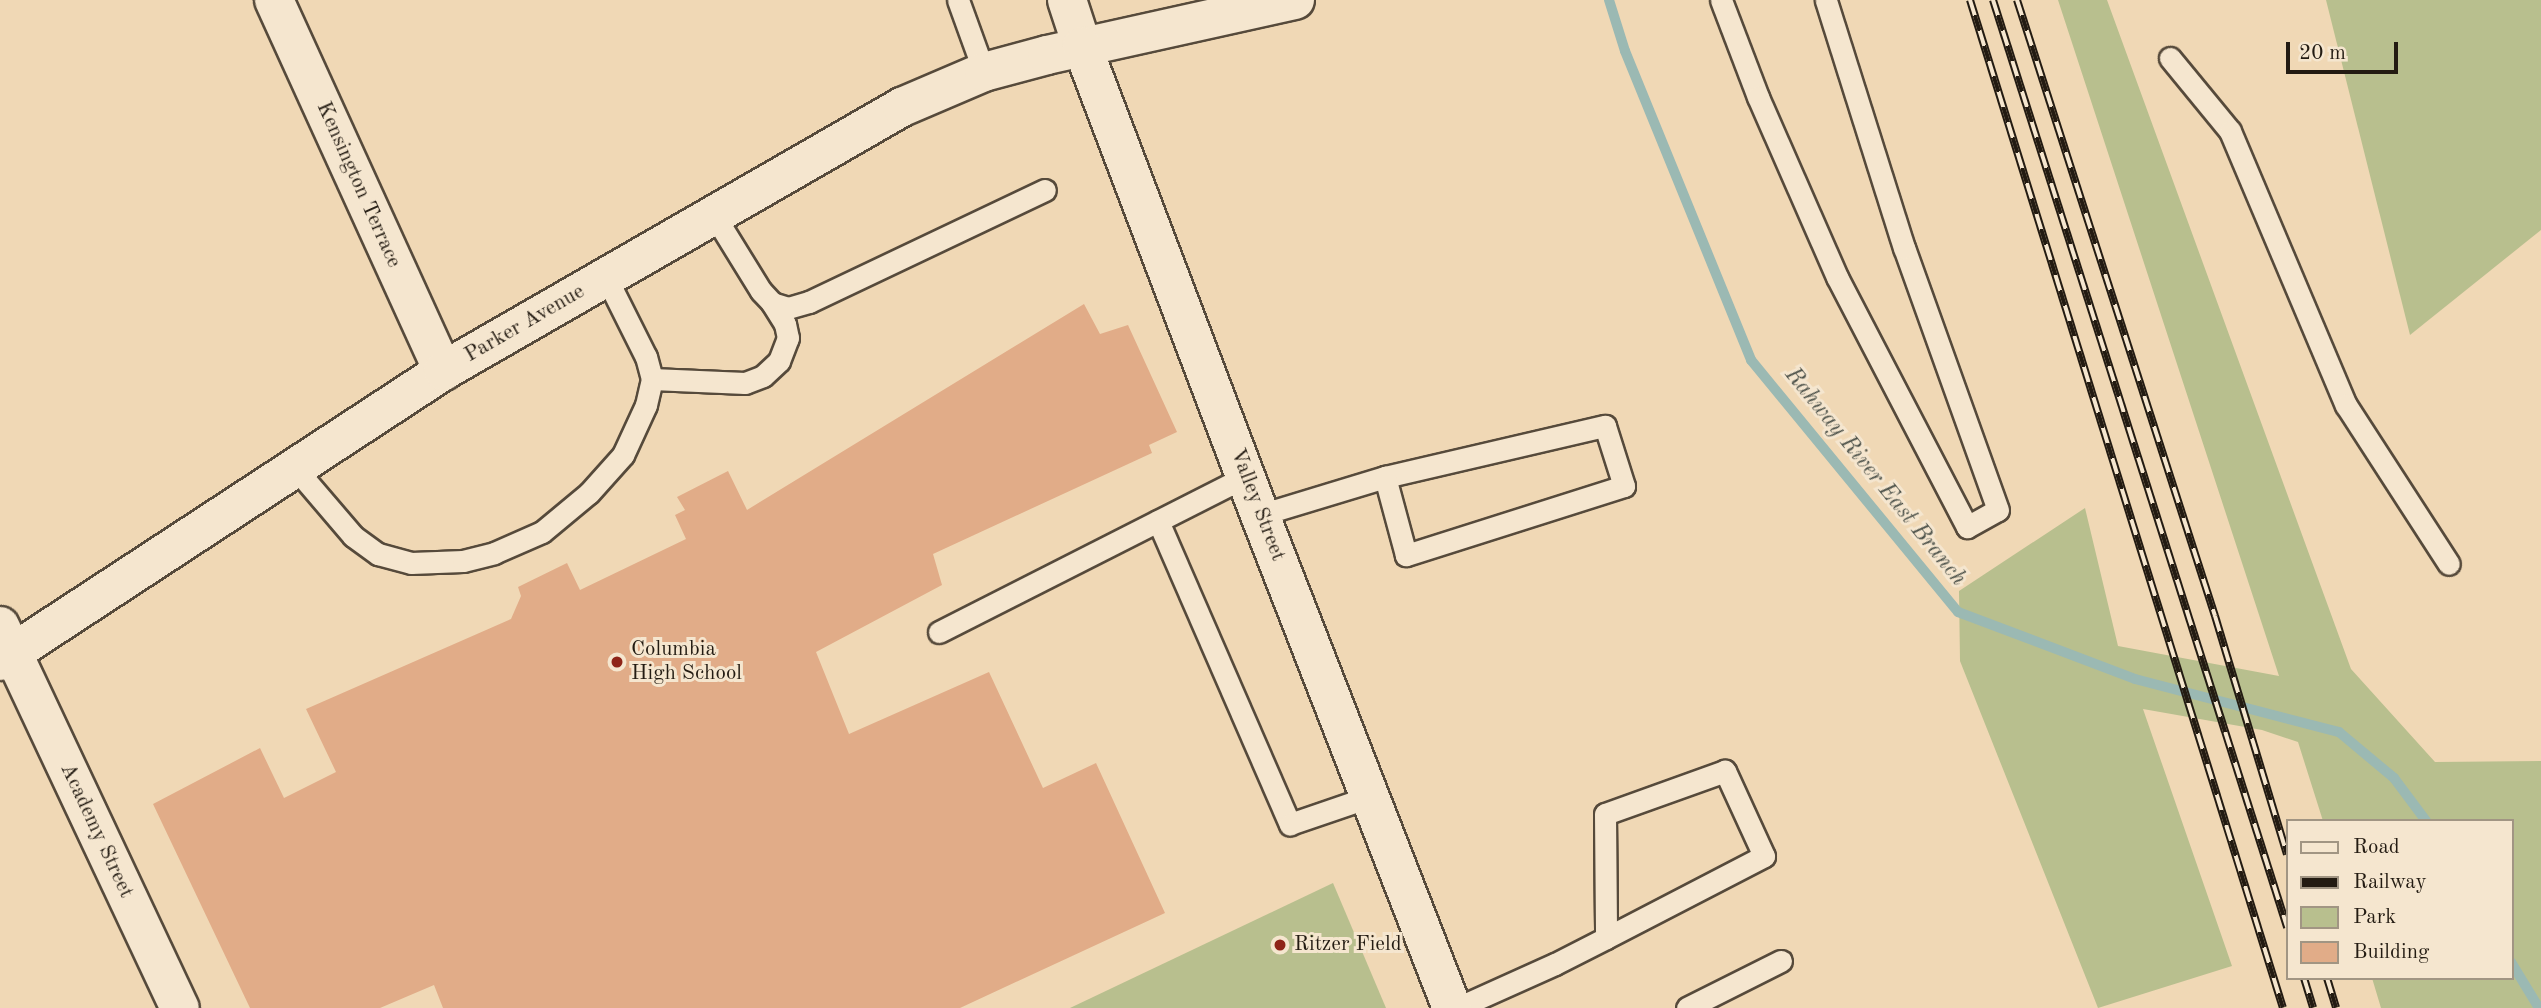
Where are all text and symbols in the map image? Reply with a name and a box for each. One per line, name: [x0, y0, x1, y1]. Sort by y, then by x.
scale bar: [2289, 28, 2401, 72]
text: 20 m: [2299, 43, 2346, 64]
street label: Kensington Terrace: [310, 98, 406, 272]
street label: Parker Avenue: [461, 280, 589, 368]
water label: Rahway River East Branch: [1778, 362, 1972, 592]
street label: Valley Street: [1224, 445, 1290, 565]
place label: Columbia High School: [631, 637, 742, 687]
marker: Columbia High School: [609, 654, 625, 670]
street label: Academy Street: [54, 760, 138, 902]
legend: [2286, 819, 2513, 980]
text: Road: [2353, 837, 2400, 858]
text: Railway: [2353, 872, 2427, 893]
text: Park: [2353, 907, 2396, 928]
place label: Ritzer Field: [1294, 932, 1402, 958]
marker: Ritzer Field: [1272, 937, 1288, 953]
text: Building: [2353, 942, 2429, 963]

